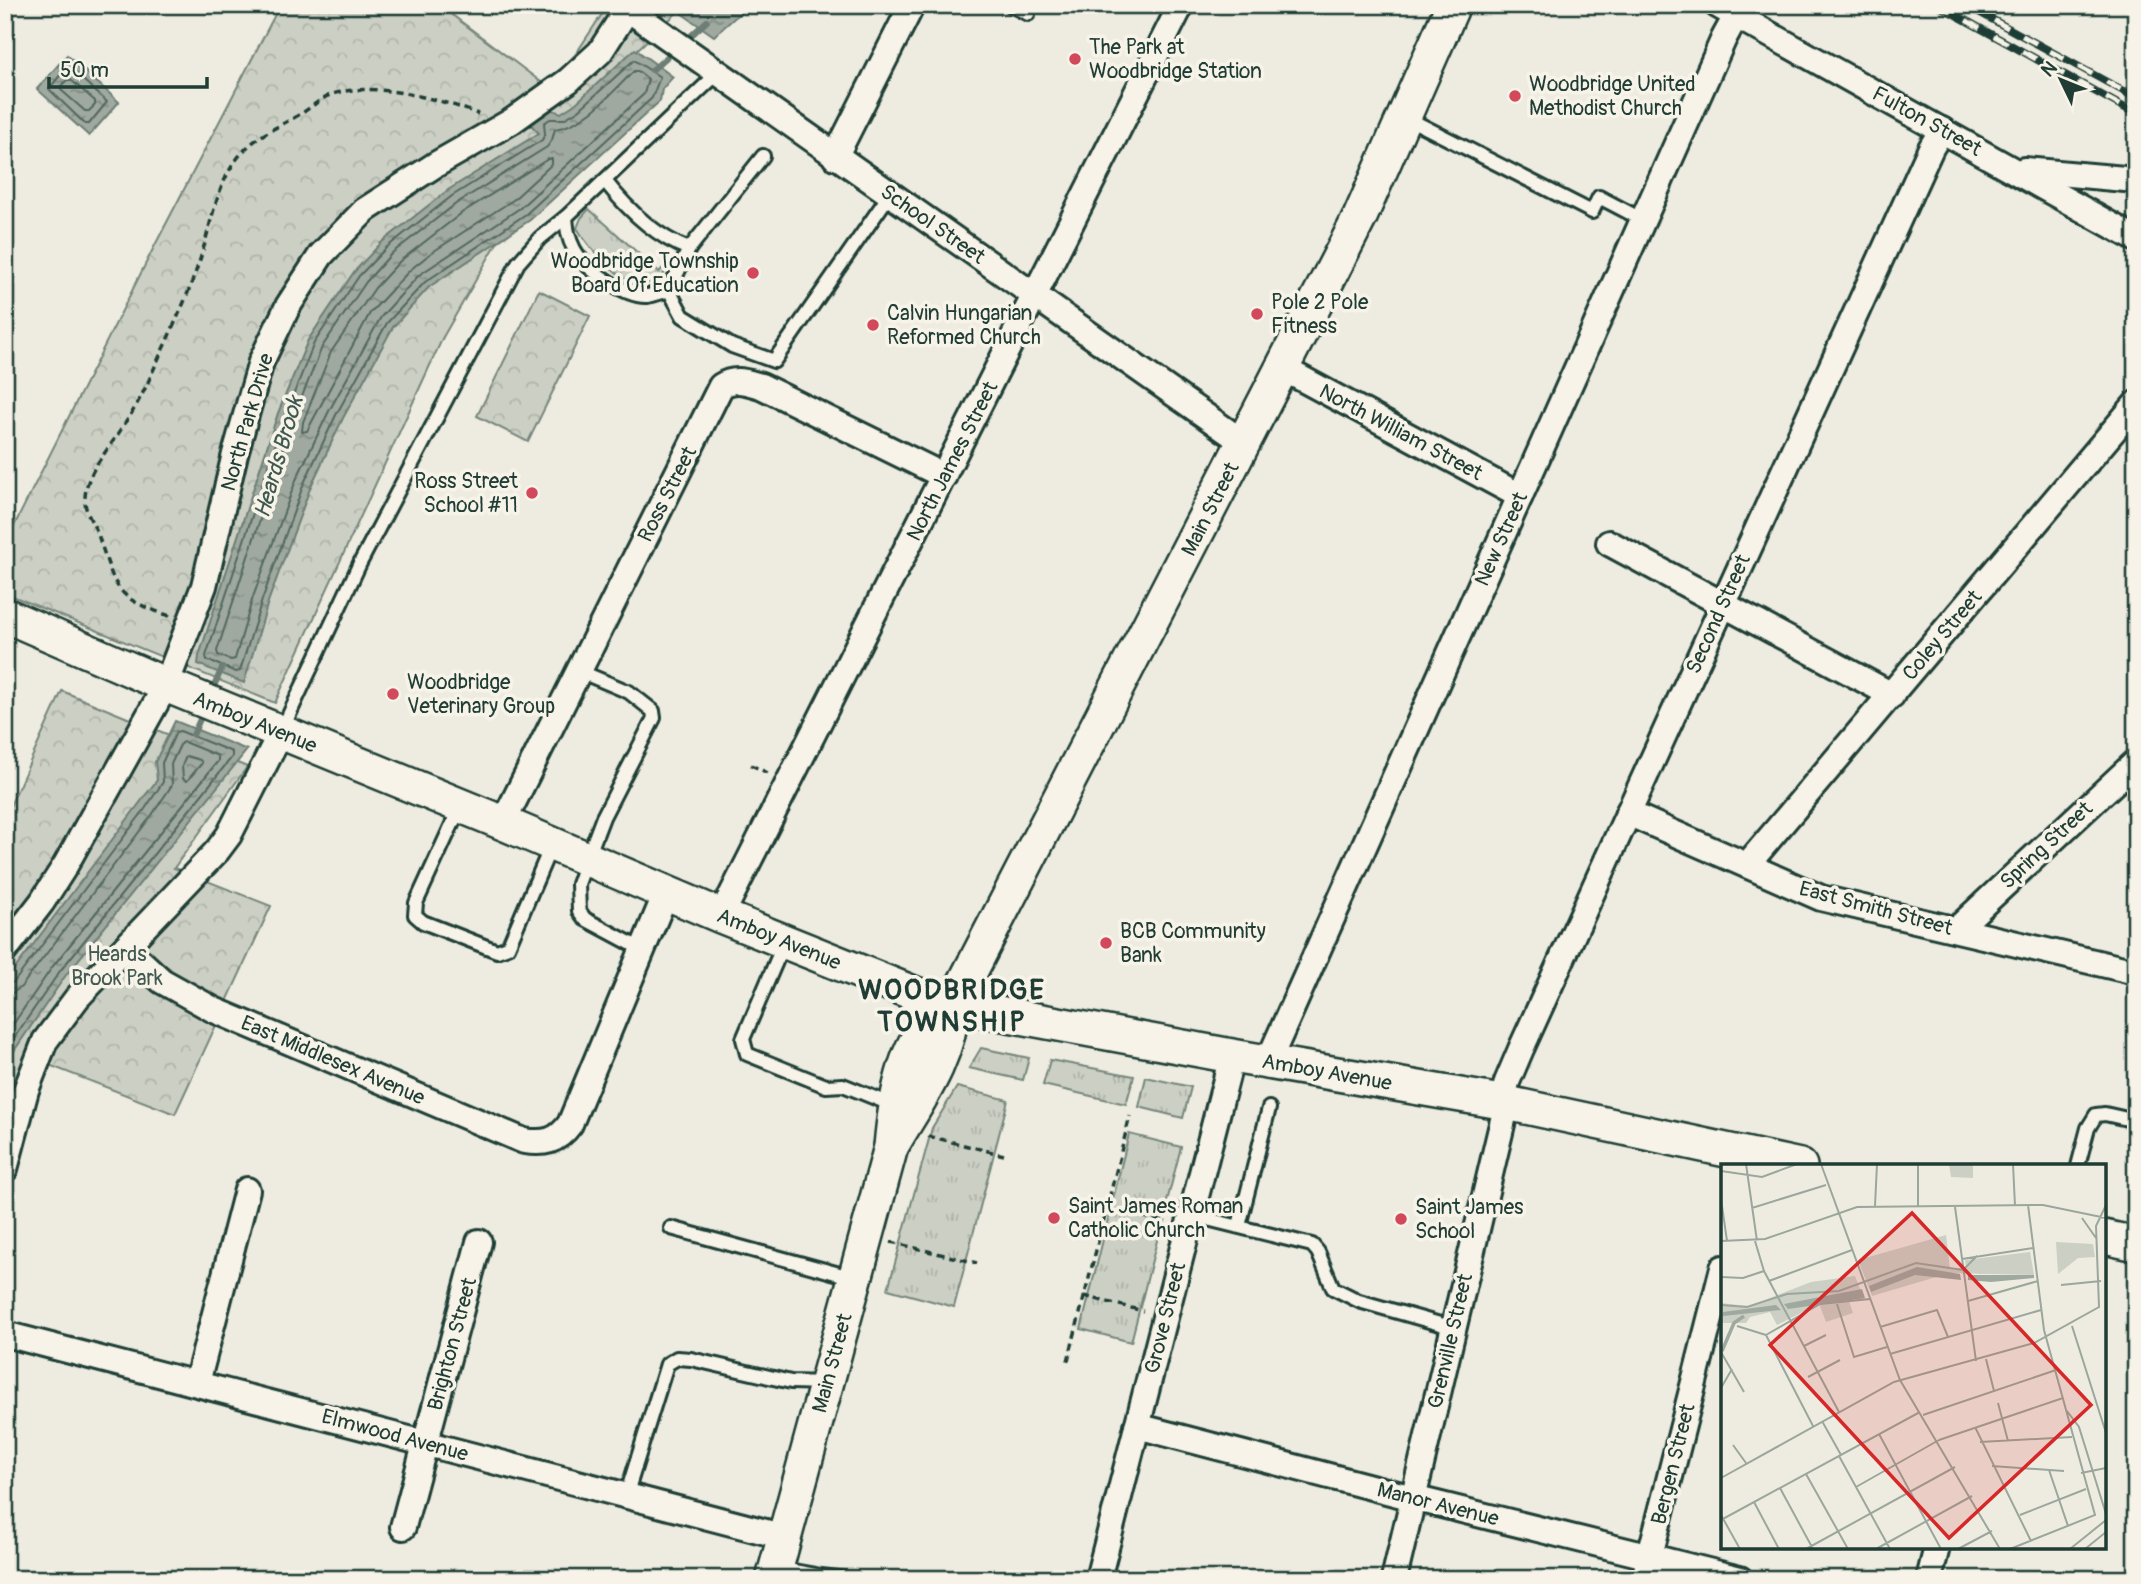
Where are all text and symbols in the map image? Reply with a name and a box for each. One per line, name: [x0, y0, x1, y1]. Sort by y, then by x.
place label: The Park at Woodbridge Station: [1089, 34, 1262, 85]
scale bar: [49, 46, 206, 90]
north arrow: [2025, 46, 2096, 116]
marker: The Park at Woodbridge Station: [1067, 51, 1083, 67]
text: N: [2036, 56, 2063, 82]
text: 50 m: [60, 57, 109, 84]
place label: Woodbridge United Methodist Church: [1529, 71, 1696, 122]
street label: Fulton Street: [1867, 80, 1987, 163]
marker: Woodbridge United Methodist Church: [1507, 88, 1523, 104]
street label: School Street: [875, 178, 991, 271]
place label: Woodbridge Township Board Of Education: [551, 248, 739, 299]
marker: Woodbridge Township Board Of Education: [745, 265, 761, 281]
place label: Pole 2 Pole Fitness: [1271, 289, 1369, 340]
place label: Calvin Hungarian Reformed Church: [887, 300, 1041, 351]
marker: Pole 2 Pole Fitness: [1249, 306, 1265, 322]
marker: Calvin Hungarian Reformed Church: [865, 317, 881, 333]
street label: North Park Drive: [215, 350, 280, 494]
street label: North James Street: [901, 376, 1005, 546]
street label: North William Street: [1314, 378, 1488, 487]
water label: Heards Brook: [247, 391, 310, 521]
street label: Ross Street: [632, 441, 703, 547]
street label: Main Street: [1175, 457, 1246, 561]
place label: Ross Street School #11: [414, 468, 519, 519]
marker: Ross Street School #11: [524, 485, 540, 501]
street label: New Street: [1469, 487, 1534, 590]
street label: Second Street: [1680, 550, 1757, 678]
street label: Coley Street: [1897, 584, 1988, 686]
place label: Woodbridge Veterinary Group: [407, 669, 555, 720]
street label: Amboy Avenue: [189, 685, 321, 760]
marker: Woodbridge Veterinary Group: [385, 686, 401, 702]
street label: Spring Street: [1994, 795, 2099, 895]
street label: East Smith Street: [1796, 875, 1956, 942]
street label: Amboy Avenue: [713, 902, 845, 977]
place label: BCB Community Bank: [1120, 918, 1266, 969]
marker: BCB Community Bank: [1098, 935, 1114, 951]
park label: Heards Brook Park: [71, 941, 163, 992]
district label: WOODBRIDGE TOWNSHIP: [858, 973, 1046, 1040]
street label: East Middlesex Avenue: [237, 1010, 429, 1112]
street label: Amboy Avenue: [1260, 1048, 1395, 1097]
inset map: [1721, 1164, 2106, 1549]
place label: Saint James Roman Catholic Church: [1068, 1193, 1243, 1244]
place label: Saint James School: [1415, 1194, 1524, 1245]
marker: Saint James Roman Catholic Church: [1046, 1210, 1062, 1226]
marker: Saint James School: [1393, 1211, 1409, 1227]
street label: Grove Street: [1139, 1259, 1192, 1376]
street label: Grenville Street: [1422, 1270, 1479, 1411]
street label: Brighton Street: [422, 1274, 483, 1414]
street label: Main Street: [806, 1310, 859, 1416]
street label: Bergen Street: [1645, 1400, 1702, 1527]
street label: Elmwood Avenue: [319, 1403, 472, 1468]
street label: Manor Avenue: [1374, 1476, 1502, 1533]

